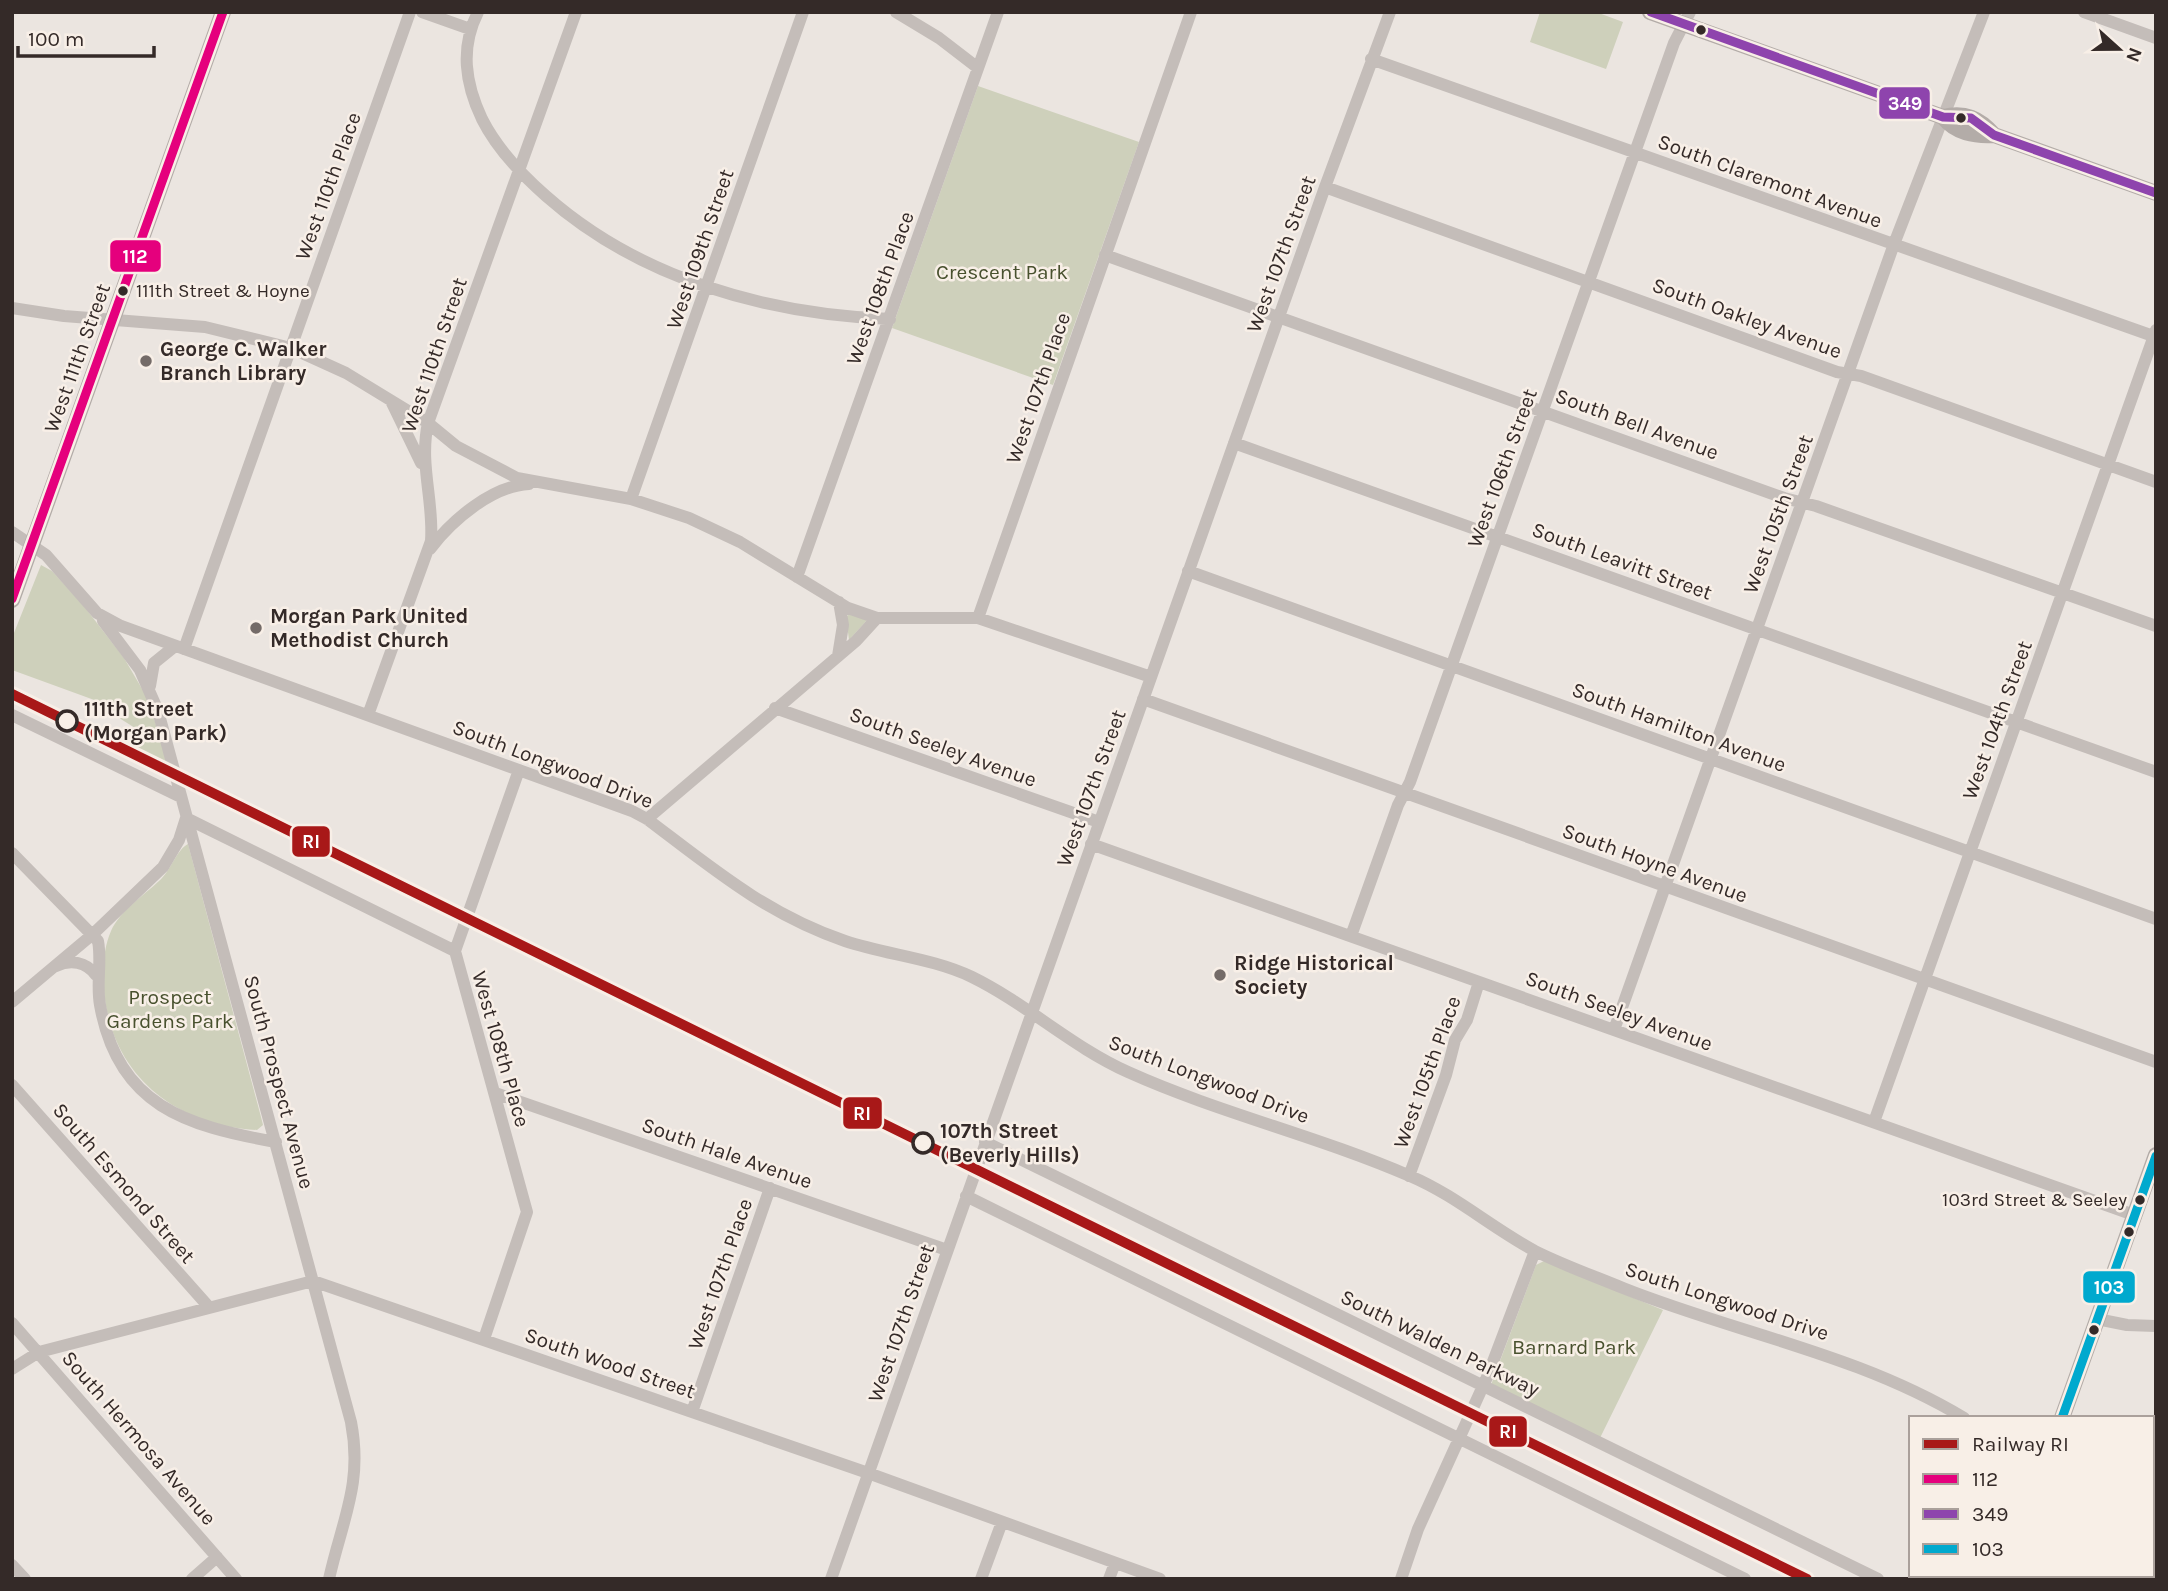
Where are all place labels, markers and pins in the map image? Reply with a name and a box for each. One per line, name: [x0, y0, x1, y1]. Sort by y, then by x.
unlabelled marker: [1694, 23, 1708, 37]
unlabelled marker: [1954, 111, 1968, 125]
place label: 111th Street & Hoyne: [136, 280, 310, 302]
marker: 111th Street & Hoyne: [116, 284, 130, 298]
place label: George C. Walker Branch Library: [160, 337, 327, 385]
marker: George C. Walker Branch Library: [138, 353, 154, 369]
place label: Morgan Park United Methodist Church: [270, 604, 468, 652]
marker: Morgan Park United Methodist Church: [248, 620, 264, 636]
place label: 111th Street (Morgan Park): [84, 697, 227, 745]
marker: 111th Street (Morgan Park): [56, 710, 78, 732]
place label: Ridge Historical Society: [1234, 951, 1394, 999]
marker: Ridge Historical Society: [1212, 967, 1228, 983]
place label: 107th Street (Beverly Hills): [940, 1119, 1080, 1167]
marker: 107th Street (Beverly Hills): [912, 1132, 934, 1154]
place label: 103rd Street & Seeley: [1942, 1189, 2127, 1211]
marker: 103rd Street & Seeley: [2133, 1193, 2147, 1207]
unlabelled marker: [2122, 1225, 2136, 1239]
unlabelled marker: [2087, 1323, 2101, 1337]

